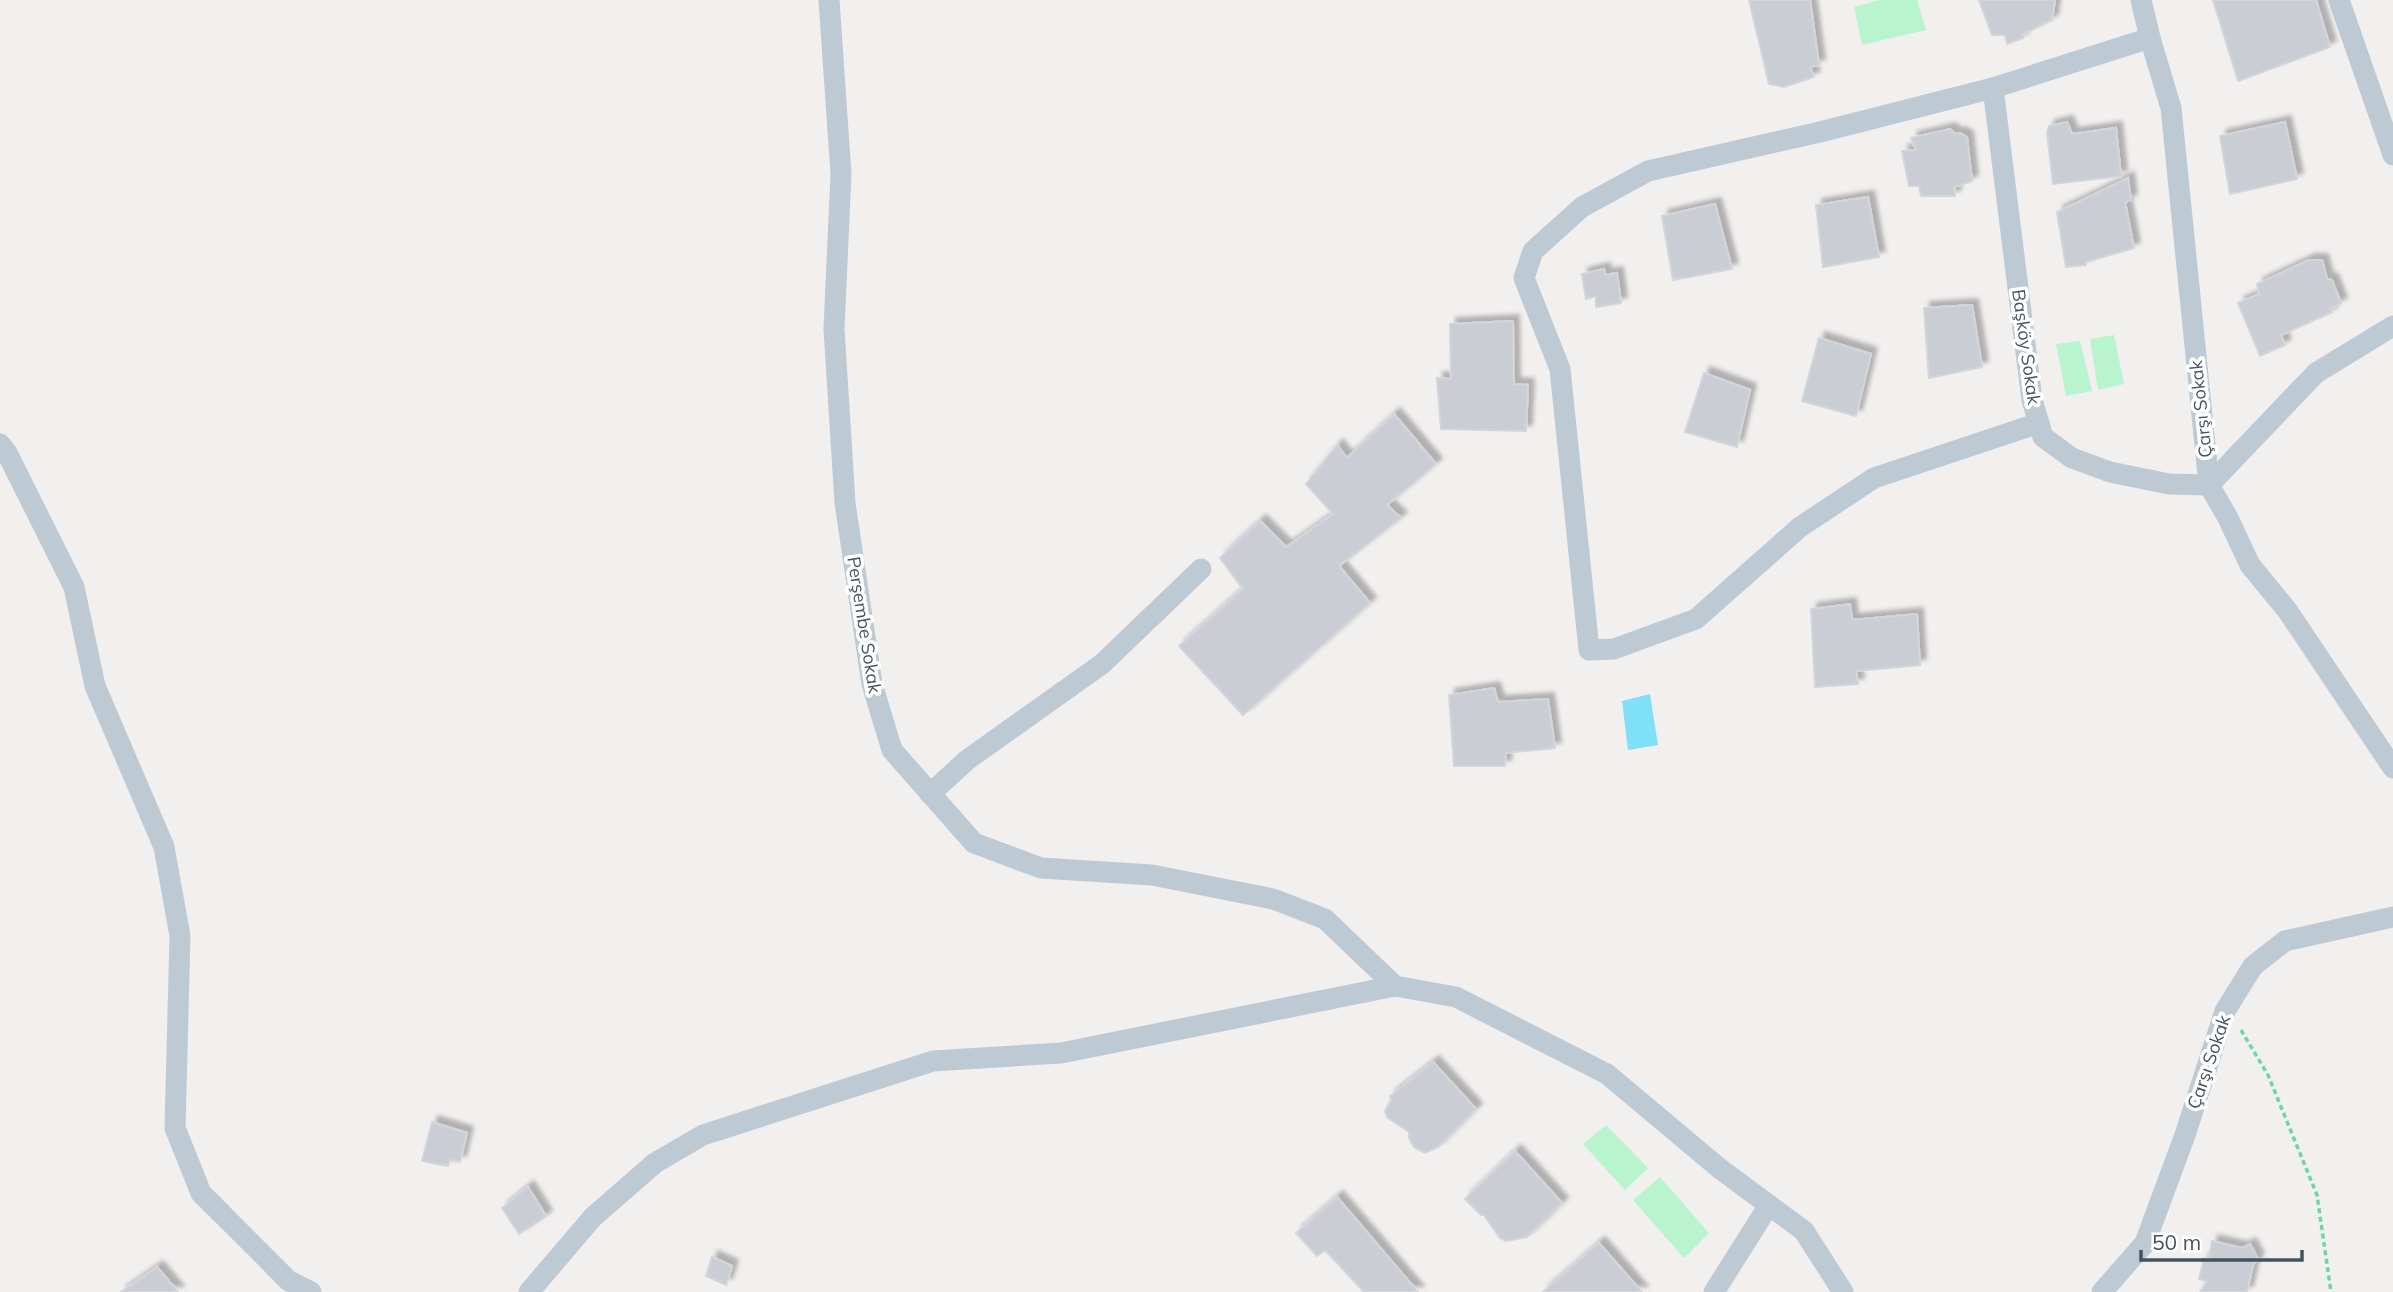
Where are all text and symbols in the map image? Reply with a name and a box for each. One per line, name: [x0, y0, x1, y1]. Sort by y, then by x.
street label: Başköy Sokak: [2007, 288, 2046, 407]
street label: Çarşı Sokak: [2184, 358, 2217, 459]
street label: Perşembe Sokak: [842, 555, 887, 696]
street label: Çarşı Sokak: [2182, 1011, 2236, 1112]
scale bar: [2141, 1218, 2302, 1262]
text: 50 m: [2152, 1229, 2201, 1255]

